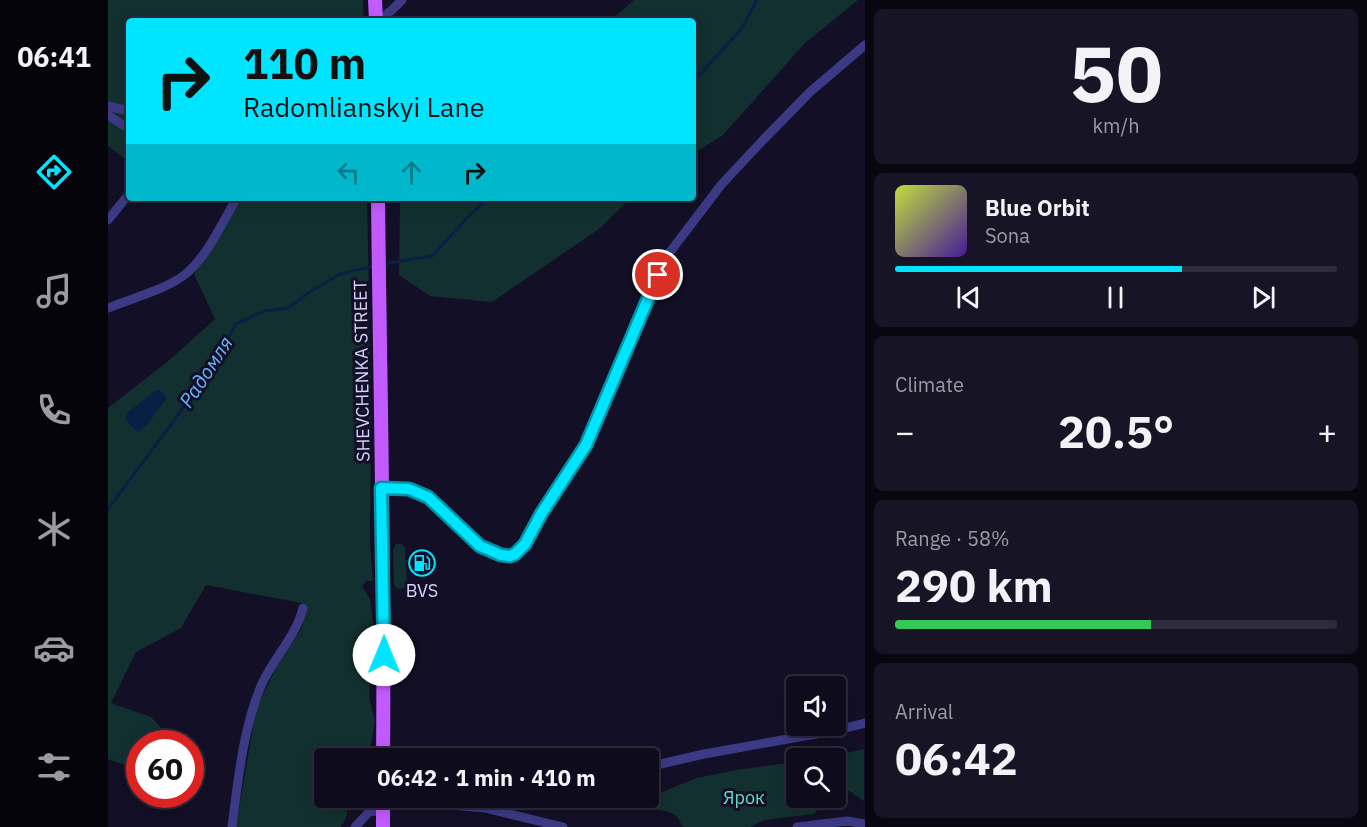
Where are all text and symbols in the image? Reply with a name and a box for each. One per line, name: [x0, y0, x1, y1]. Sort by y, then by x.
text: 50: [1069, 22, 1163, 123]
text: 110 m: [243, 36, 366, 91]
text: 06:41: [17, 39, 91, 74]
icon: right: [144, 42, 222, 120]
text: Radomlianskyi Lane: [243, 89, 485, 124]
text: km/h: [1092, 112, 1140, 139]
icon: directions: [33, 151, 75, 193]
icon: left: [332, 156, 365, 189]
icon: ahead: [395, 156, 428, 189]
icon: right: [458, 156, 491, 189]
text: Blue Orbit: [985, 193, 1090, 222]
text: Sona: [985, 222, 1030, 249]
pin: [632, 249, 683, 300]
icon: arrive: [641, 258, 674, 291]
icon: music: [33, 270, 75, 312]
street label: SHEVCHENKA STREET: [348, 280, 375, 462]
icon: previous: [952, 281, 985, 314]
icon: pause: [1099, 281, 1132, 314]
icon: next: [1247, 281, 1280, 314]
water label: Радомля: [172, 331, 239, 413]
text: Climate: [895, 371, 964, 398]
icon: phone: [33, 389, 75, 431]
text: 20.5°: [1058, 402, 1174, 460]
text: −: [895, 410, 915, 453]
text: +: [1317, 410, 1337, 453]
icon: climate: [33, 508, 75, 550]
text: Range · 58%: [895, 525, 1010, 552]
fuel station icon: BVS: [407, 548, 437, 578]
text: 290 km: [895, 556, 1053, 614]
place label: BVS: [406, 579, 438, 602]
position arrow: [352, 623, 416, 687]
icon: car: [33, 627, 75, 669]
map controls: [786, 676, 846, 808]
button: sound: [786, 676, 846, 736]
text: Arrival: [895, 698, 953, 725]
text: 06:42: [895, 729, 1018, 787]
speed limit sign: 60: [126, 730, 204, 808]
icon: filters: [33, 746, 75, 788]
button: search: [786, 748, 846, 808]
text: 06:42 · 1 min · 410 m: [377, 763, 596, 792]
park label: Ярок: [723, 786, 765, 809]

